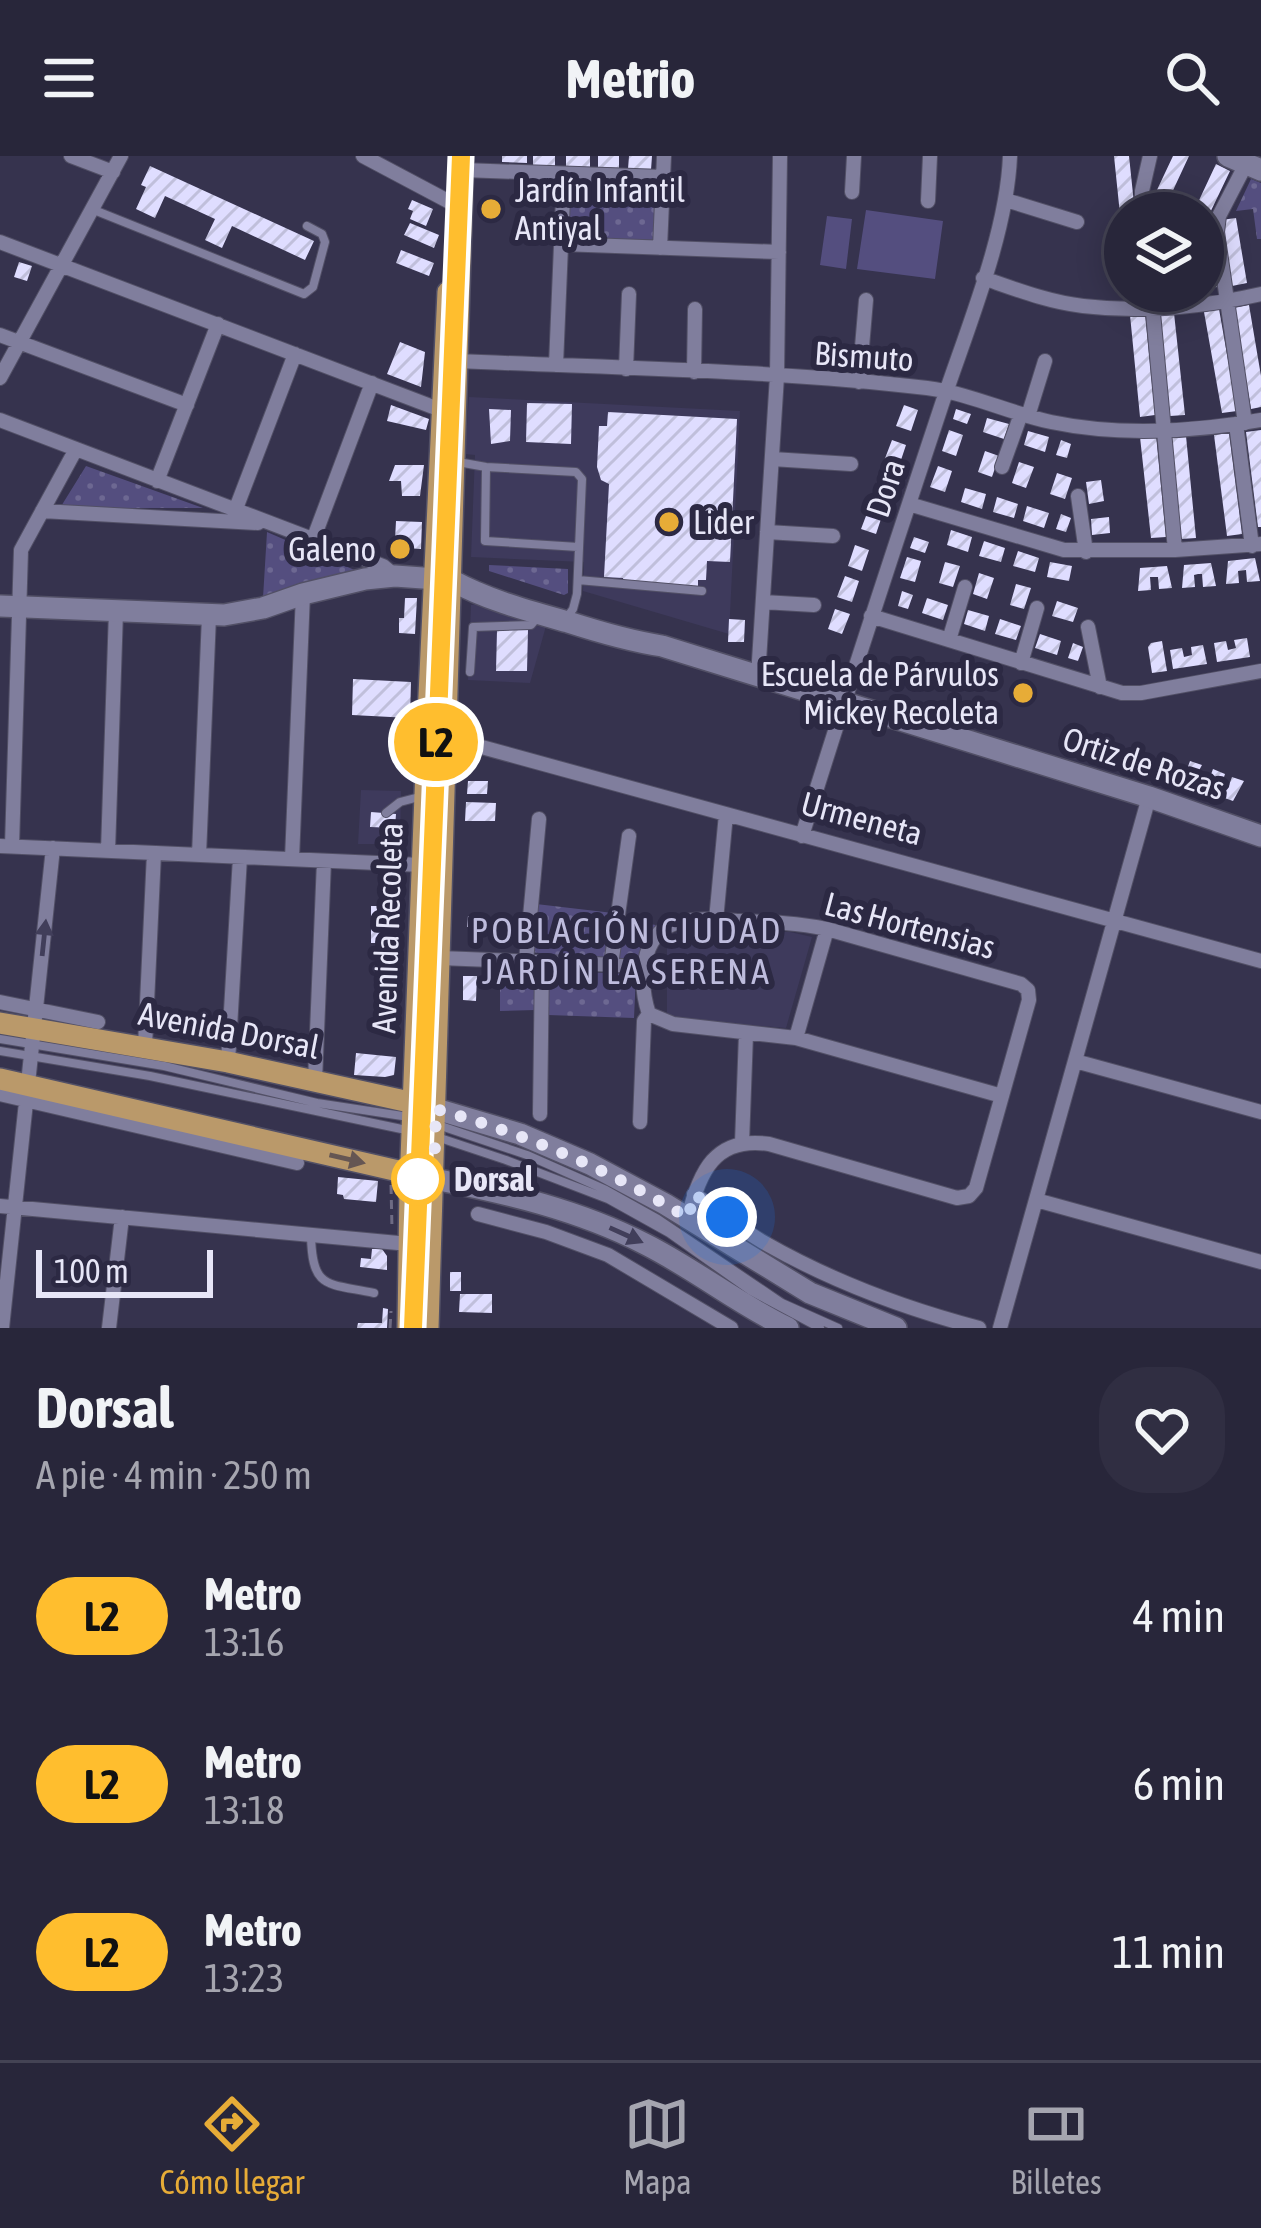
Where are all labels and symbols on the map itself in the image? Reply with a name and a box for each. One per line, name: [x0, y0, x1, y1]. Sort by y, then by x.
place label: Jardín Infantil Antiyal: [515, 171, 685, 247]
marker: Jardín Infantil Antiyal: [478, 196, 504, 222]
street label: Bismuto: [813, 334, 915, 378]
street label: Dora: [858, 454, 912, 522]
place label: Lider: [693, 503, 755, 541]
marker: Lider: [656, 509, 682, 535]
place label: Galeno: [288, 530, 376, 568]
marker: Galeno: [387, 536, 413, 562]
place label: Escuela de Párvulos Mickey Recoleta: [761, 655, 999, 731]
marker: Escuela de Párvulos Mickey Recoleta: [1010, 680, 1036, 706]
line badge: L2: [382, 703, 490, 781]
street label: Ortiz de Rozas: [1058, 719, 1230, 807]
street label: Urmeneta: [797, 784, 927, 852]
street label: Avenida Recoleta: [364, 822, 410, 1034]
street label: Las Hortensias: [821, 884, 999, 966]
district label: POBLACIÓN CIUDAD JARDÍN LA SERENA: [471, 909, 783, 992]
one-way arrow: [35, 919, 54, 956]
street label: Avenida Dorsal: [136, 994, 323, 1066]
one-way arrow: [329, 1150, 366, 1169]
marker: Dorsal: [393, 1154, 443, 1204]
place label: Dorsal: [454, 1160, 535, 1198]
your location: [697, 1187, 757, 1247]
one-way arrow: [609, 1226, 644, 1246]
scale bar: [36, 1244, 213, 1297]

